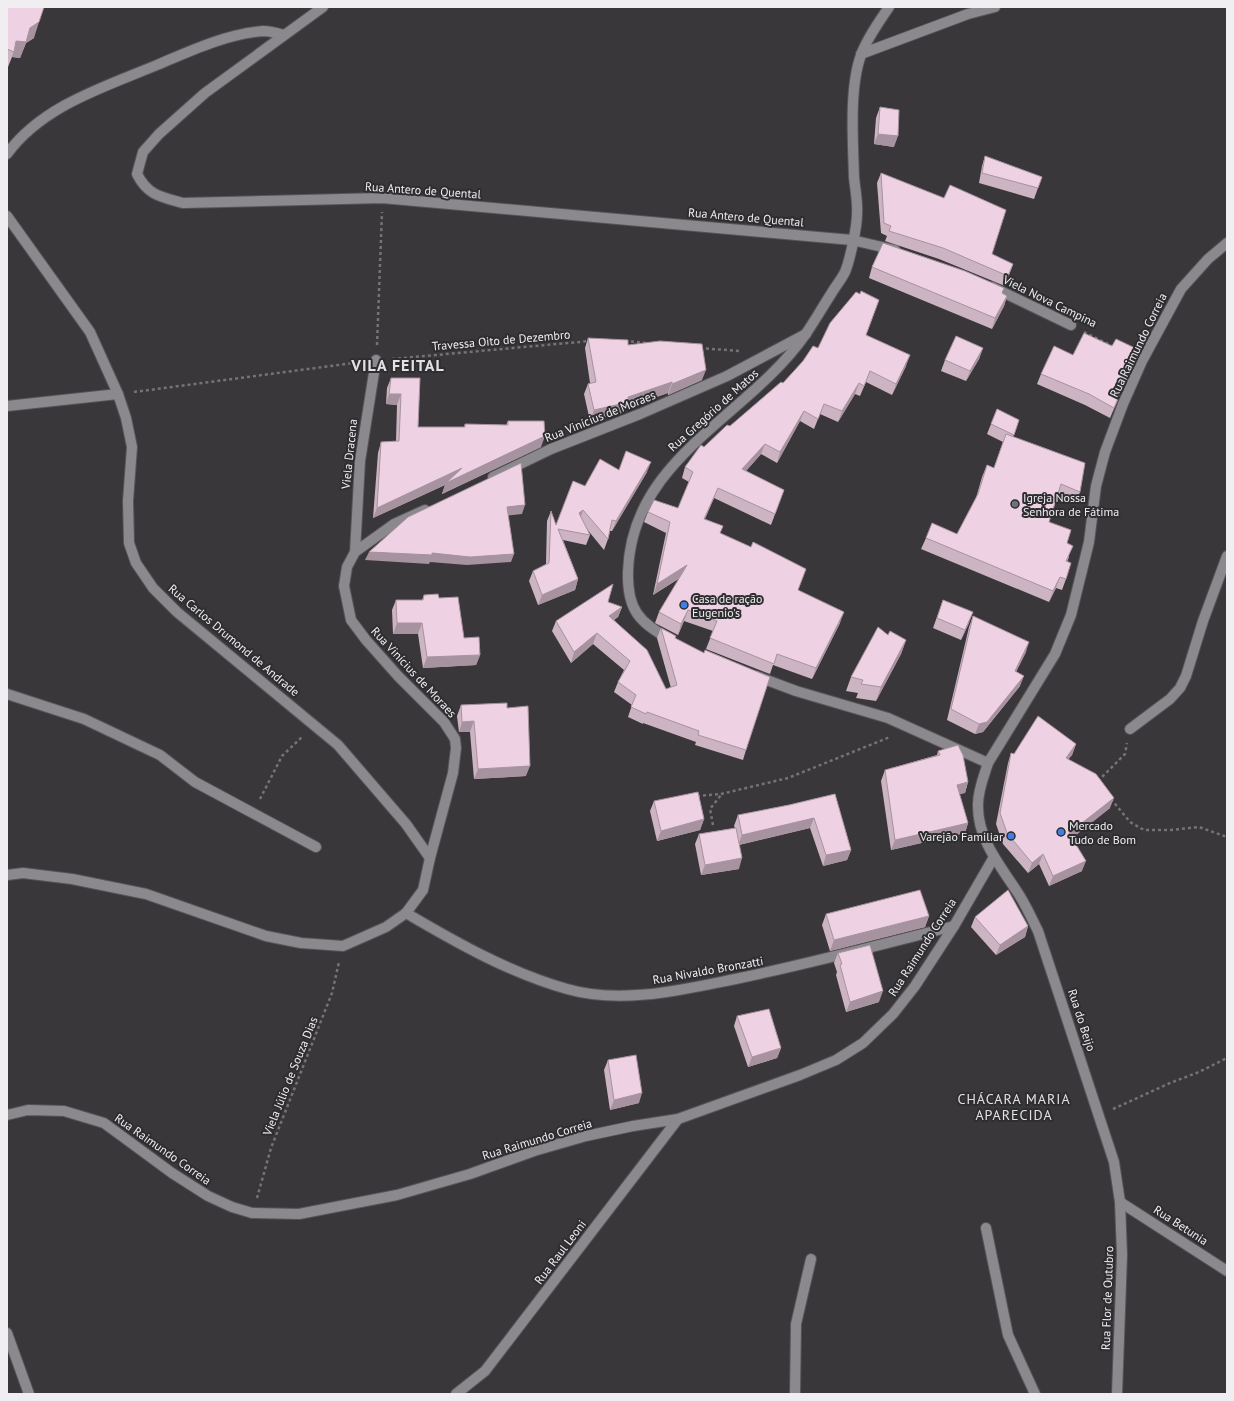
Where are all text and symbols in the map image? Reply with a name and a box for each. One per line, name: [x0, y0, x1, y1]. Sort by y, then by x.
street label: Rua Antero de Quental: [365, 178, 482, 202]
street label: Rua Antero de Quental: [687, 204, 805, 230]
street label: Viela Nova Campina: [1000, 271, 1099, 330]
street label: Rua Raimundo Correia: [1106, 290, 1170, 400]
street label: Travessa Oito de Dezembro: [431, 326, 571, 354]
district label: VILA FEITAL: [350, 355, 445, 375]
street label: Rua Gregório de Matos: [665, 365, 761, 455]
street label: Rua Vinícius de Moraes: [542, 387, 658, 445]
street label: Viela Dracena: [338, 418, 360, 491]
place label: Igreja Nossa Senhora de Fátima: [1023, 490, 1119, 519]
marker: Igreja Nossa Senhora de Fátima: [1010, 499, 1020, 509]
street label: Rua Carlos Drumond de Andrade: [165, 581, 303, 699]
place label: Casa de ração Eugenio's: [692, 591, 762, 620]
marker: Casa de ração Eugenio's: [679, 600, 689, 610]
street label: Rua Vinícius de Moraes: [368, 624, 460, 720]
place label: Mercado Tudo de Bom: [1069, 818, 1136, 847]
marker: Mercado Tudo de Bom: [1056, 827, 1066, 837]
place label: Varejão Familiar: [919, 829, 1003, 844]
marker: Varejão Familiar: [1006, 831, 1016, 841]
street label: Rua Raimundo Correia: [885, 895, 959, 999]
street label: Rua Nivaldo Bronzatti: [652, 953, 764, 987]
street label: Rua do Beijo: [1065, 987, 1099, 1053]
street label: Viela Júlio de Souza Dias: [259, 1014, 321, 1138]
district label: CHÁCARA MARIA APARECIDA: [957, 1090, 1071, 1124]
street label: Rua Raimundo Correia: [112, 1110, 214, 1188]
street label: Rua Raimundo Correia: [480, 1115, 594, 1163]
street label: Rua Betunia: [1151, 1202, 1211, 1248]
street label: Rua Raul Leoni: [531, 1217, 589, 1287]
street label: Rua Flor de Outubro: [1098, 1246, 1116, 1350]

